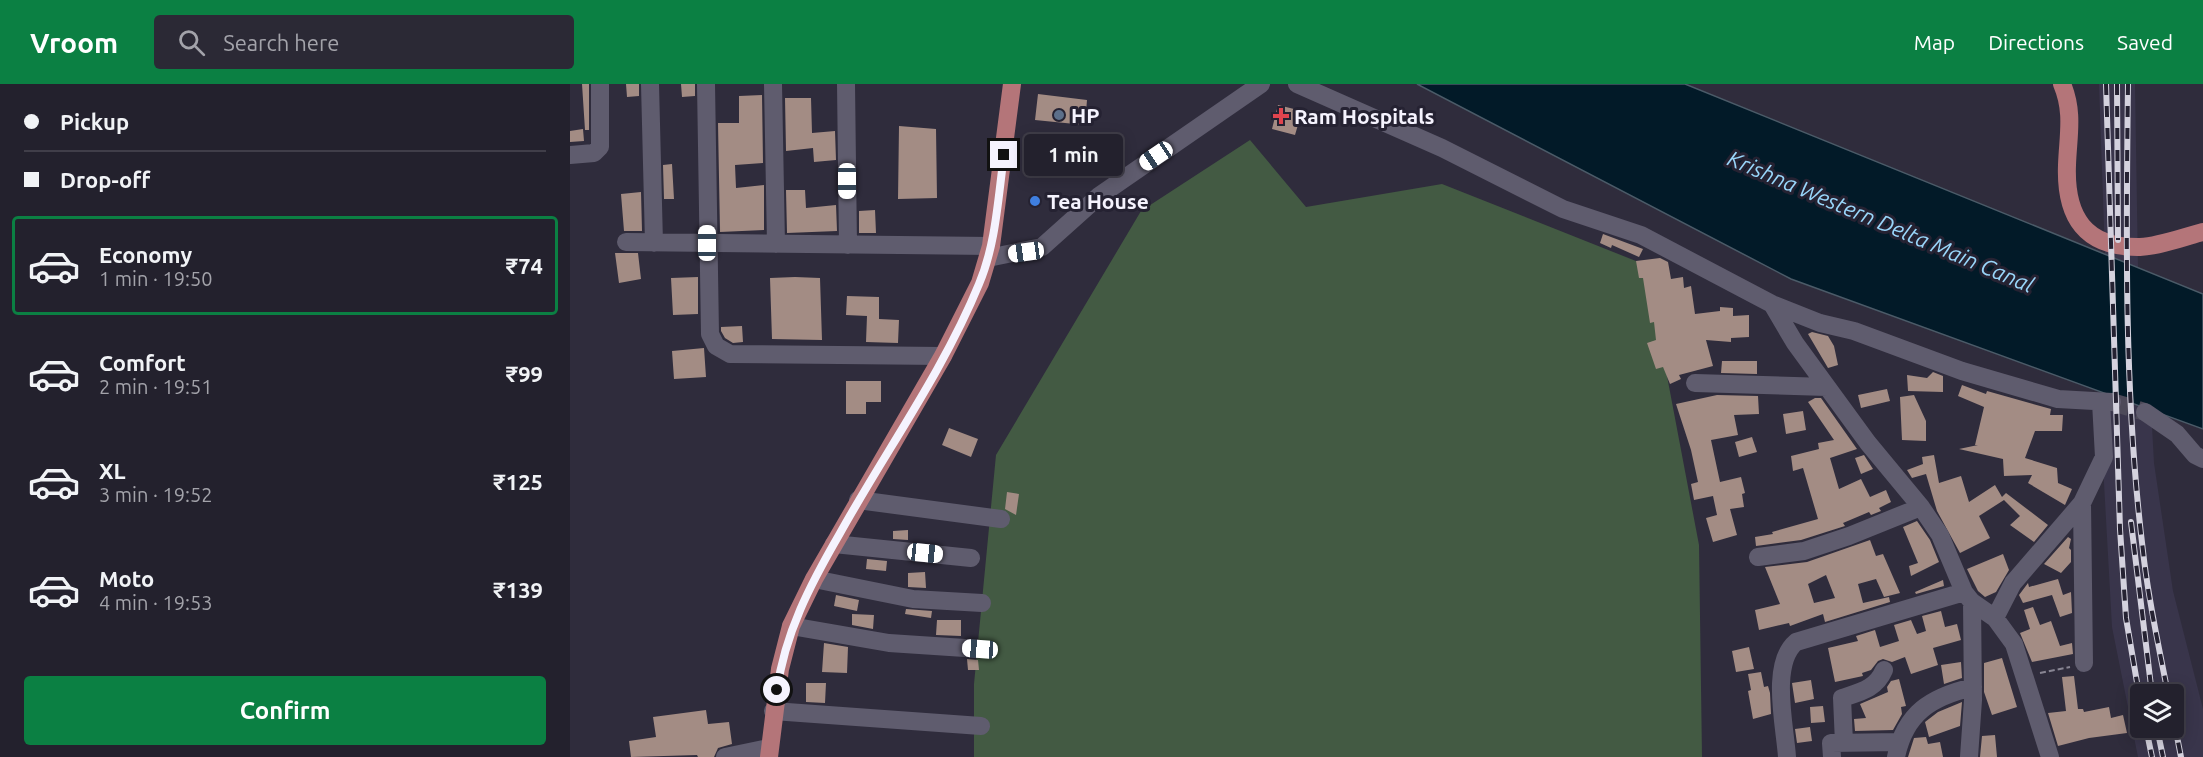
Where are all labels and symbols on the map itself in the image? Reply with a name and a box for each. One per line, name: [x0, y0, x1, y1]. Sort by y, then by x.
place label: HP: [1071, 103, 1100, 127]
place label: Ram Hospitals: [1294, 104, 1435, 128]
marker: Ram Hospitals: [1272, 107, 1290, 125]
marker: HP: [1052, 108, 1066, 122]
callout: 1 min: [1025, 134, 1124, 176]
car: [1136, 138, 1176, 174]
route end: [990, 141, 1017, 168]
water label: Krishna Western Delta Main Canal: [1724, 145, 2038, 297]
car: [838, 163, 856, 199]
place label: Tea House: [1047, 189, 1149, 213]
marker: Tea House: [1028, 194, 1042, 208]
car: [698, 225, 716, 261]
car: [1007, 241, 1045, 263]
car: [906, 542, 944, 564]
car: [961, 639, 999, 659]
route start: [763, 676, 790, 703]

